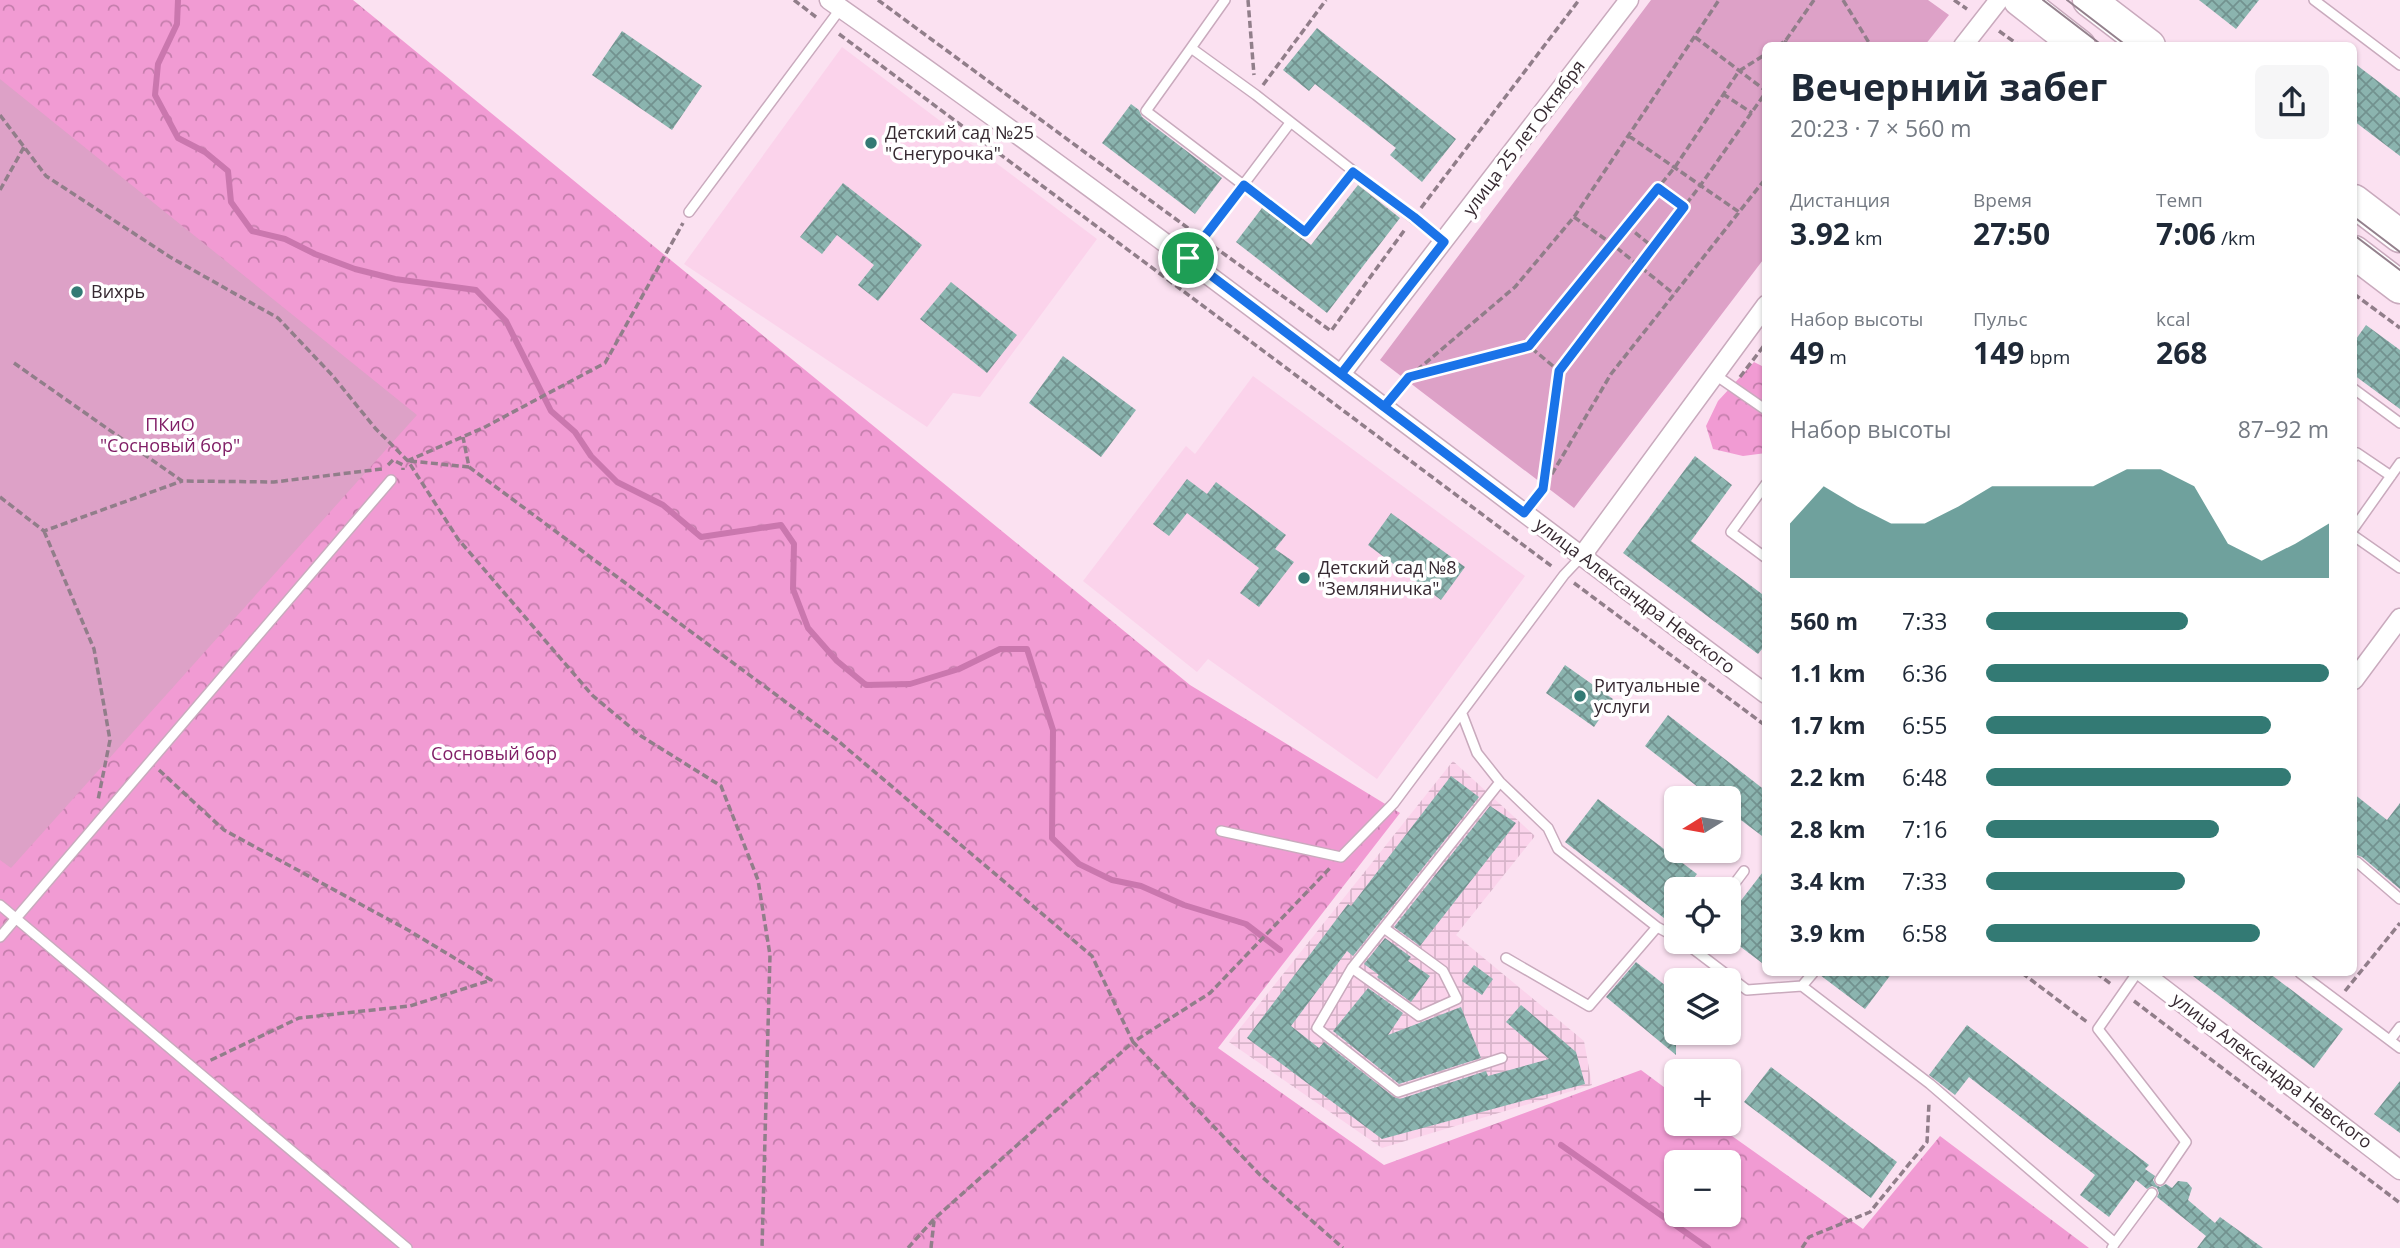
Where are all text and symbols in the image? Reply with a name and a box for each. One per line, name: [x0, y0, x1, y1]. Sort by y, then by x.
street label: улица 25 лет Октября: [1457, 55, 1590, 220]
text: Вечерний забег: [1790, 60, 2107, 112]
button: share: [2255, 65, 2329, 139]
text: 20:23 · 7 × 560 m: [1790, 112, 1972, 144]
place label: Детский сад №25 "Снегурочка": [885, 120, 1034, 165]
marker: Детский сад №25 "Снегурочка": [863, 135, 879, 151]
text: Дистанция: [1790, 187, 1890, 213]
text: Время: [1973, 187, 2032, 213]
text: Темп: [2156, 187, 2203, 213]
text: 3.92: [1790, 213, 1850, 254]
text: 27:50: [1973, 213, 2050, 254]
text: 7:06: [2156, 213, 2216, 254]
text: km: [1850, 225, 1883, 251]
text: /km: [2216, 225, 2256, 251]
pin: [1158, 228, 1218, 288]
icon: arrive: [1169, 239, 1207, 277]
place label: Вихрь: [91, 279, 145, 303]
marker: Вихрь: [69, 284, 85, 300]
text: Набор высоты: [1790, 306, 1923, 332]
text: Пульс: [1973, 306, 2028, 332]
text: kcal: [2156, 306, 2190, 332]
text: 49: [1790, 332, 1824, 373]
text: 149: [1973, 332, 2024, 373]
text: 268: [2156, 332, 2207, 373]
text: m: [1824, 344, 1847, 370]
text: bpm: [2024, 344, 2070, 370]
park label: ПКиО "Сосновый бор": [100, 412, 240, 457]
text: Набор высоты: [1790, 413, 1952, 445]
text: 87–92 m: [2238, 413, 2329, 445]
street label: улица Александра Невского: [1531, 512, 1741, 678]
place label: Детский сад №8 "Земляничка": [1318, 555, 1457, 600]
marker: Детский сад №8 "Земляничка": [1296, 570, 1312, 586]
text: 560 m: [1790, 605, 1858, 637]
text: 7:33: [1902, 605, 1948, 637]
text: 1.1 km: [1790, 657, 1866, 689]
text: 6:36: [1902, 657, 1948, 689]
place label: Ритуальные услуги: [1594, 673, 1700, 718]
marker: Ритуальные услуги: [1572, 688, 1588, 704]
text: 1.7 km: [1790, 709, 1866, 741]
text: 6:55: [1902, 709, 1948, 741]
park label: Сосновый бор: [431, 741, 557, 765]
text: 2.2 km: [1790, 761, 1866, 793]
text: 6:48: [1902, 761, 1948, 793]
north arrow: [1664, 786, 1741, 863]
map controls: [1664, 786, 1741, 1227]
text: 2.8 km: [1790, 813, 1866, 845]
text: 7:16: [1902, 813, 1948, 845]
text: 3.4 km: [1790, 865, 1866, 897]
text: 7:33: [1902, 865, 1948, 897]
button: locate: [1664, 877, 1741, 954]
text: 3.9 km: [1790, 917, 1866, 949]
text: 6:58: [1902, 917, 1948, 949]
button: layers: [1664, 968, 1741, 1045]
street label: улица Александра Невского: [2168, 987, 2378, 1153]
button: +: [1664, 1059, 1741, 1136]
button: −: [1664, 1150, 1741, 1227]

